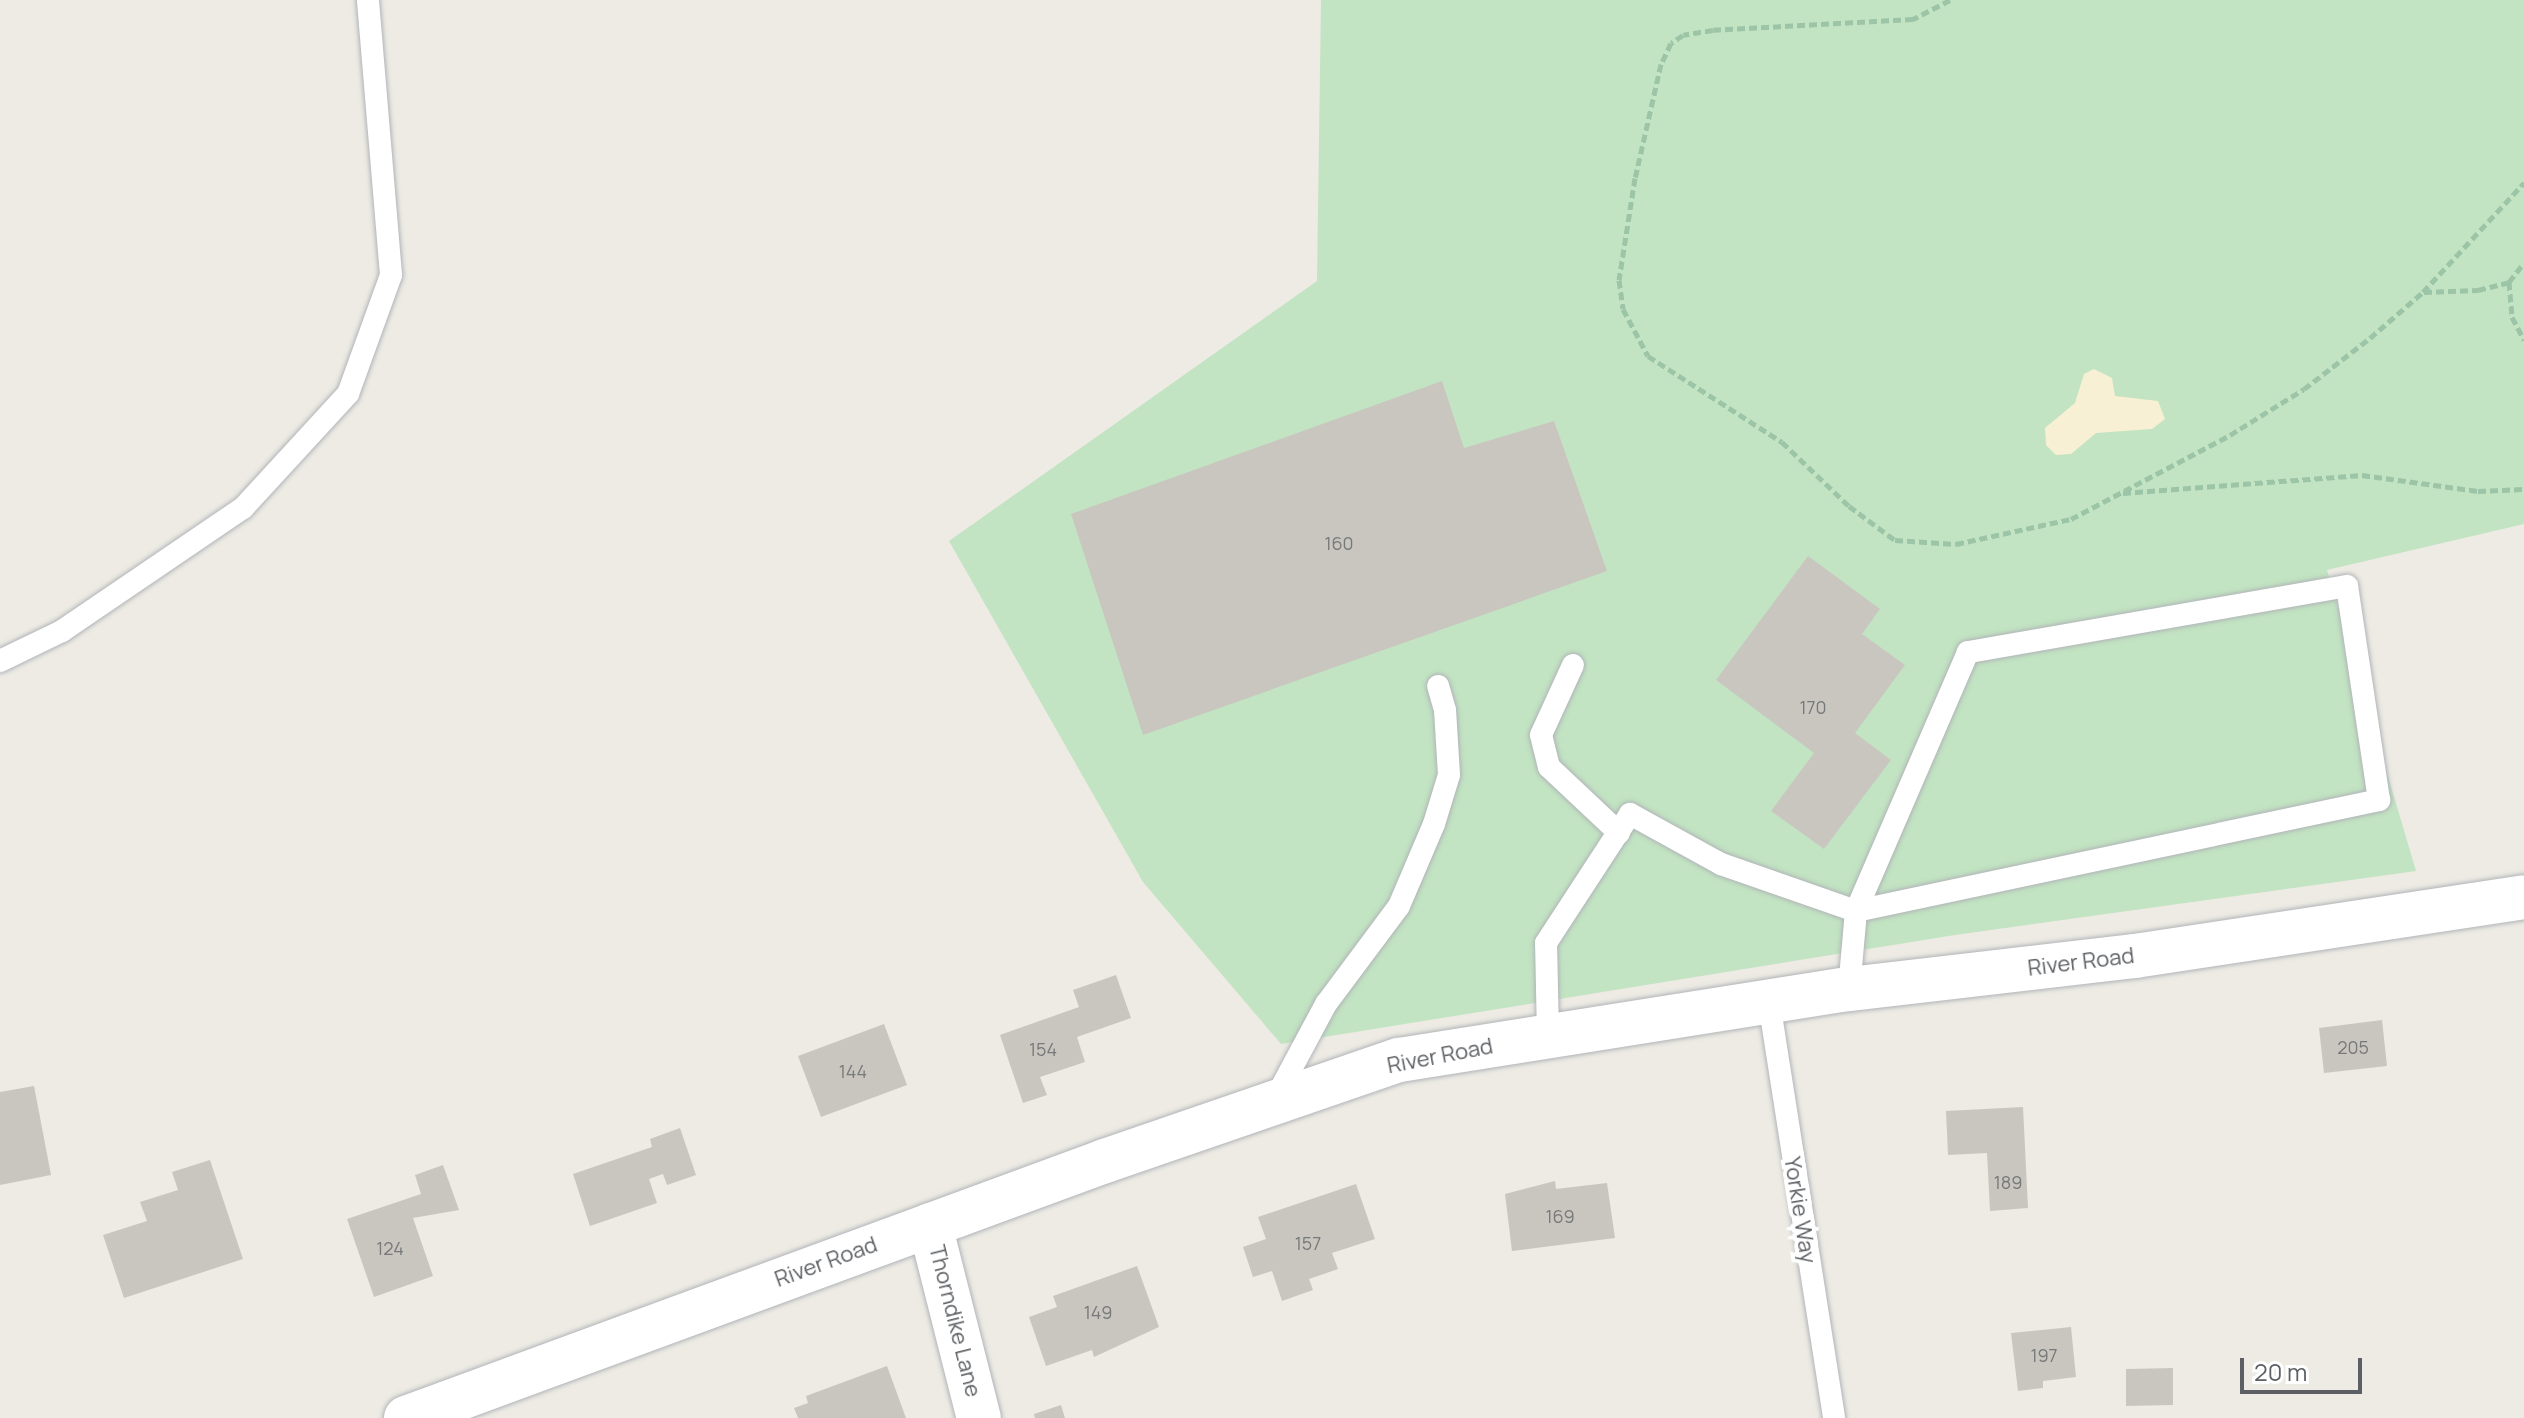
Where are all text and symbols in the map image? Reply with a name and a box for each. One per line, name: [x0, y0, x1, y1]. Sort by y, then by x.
house number: 160: [1324, 532, 1354, 554]
house number: 170: [1799, 696, 1827, 718]
street label: River Road: [2026, 942, 2136, 982]
street label: River Road: [1385, 1033, 1495, 1079]
house number: 205: [2337, 1036, 2369, 1058]
house number: 154: [1029, 1038, 1057, 1060]
house number: 144: [839, 1060, 867, 1082]
street label: Yorkie Way: [1779, 1155, 1821, 1265]
house number: 189: [1994, 1171, 2022, 1193]
house number: 169: [1545, 1205, 1575, 1227]
street label: River Road: [771, 1231, 881, 1293]
house number: 157: [1295, 1232, 1321, 1254]
house number: 124: [376, 1237, 404, 1259]
street label: Thorndike Lane: [923, 1242, 987, 1400]
house number: 149: [1084, 1301, 1112, 1323]
scale bar: [2244, 1342, 2366, 1392]
house number: 197: [2031, 1344, 2057, 1366]
text: 20 m: [2254, 1355, 2307, 1388]

